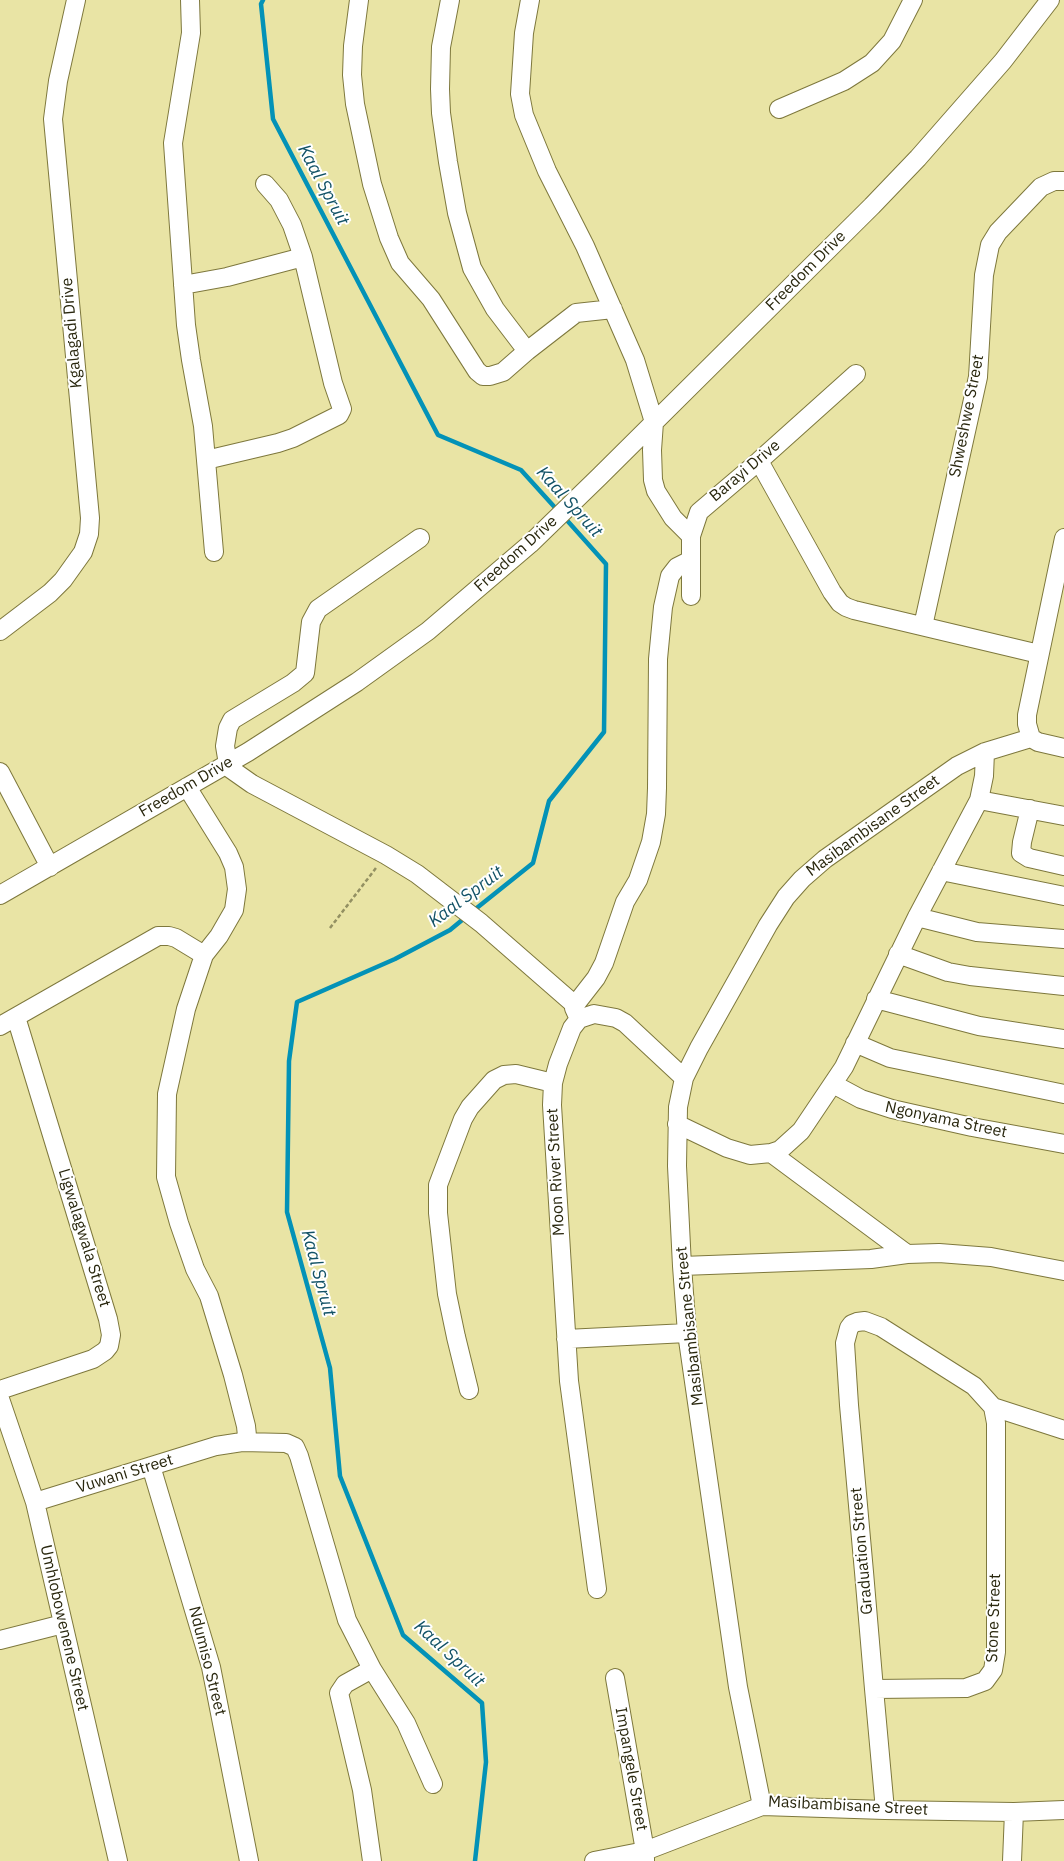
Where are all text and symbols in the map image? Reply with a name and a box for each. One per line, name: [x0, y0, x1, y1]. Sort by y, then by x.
water label: Kaal Spruit: [293, 141, 353, 229]
street label: Freedom Drive: [762, 227, 850, 315]
street label: Kgalagadi Drive: [58, 277, 86, 389]
street label: Shweshwe Street: [946, 353, 988, 479]
street label: Barayi Drive: [706, 436, 784, 506]
water label: Kaal Spruit: [531, 462, 607, 542]
street label: Freedom Drive: [471, 512, 561, 596]
street label: Freedom Drive: [136, 752, 236, 822]
street label: Masibambisane Street: [803, 771, 943, 881]
water label: Kaal Spruit: [424, 862, 508, 932]
street label: Ngonyama Street: [883, 1098, 1009, 1142]
street label: Moon River Street: [543, 1108, 569, 1236]
street label: Ligwalagwala Street: [54, 1166, 114, 1310]
water label: Kaal Spruit: [296, 1228, 340, 1318]
street label: Masibambisane Street: [672, 1245, 708, 1407]
street label: Vuwani Street: [74, 1450, 176, 1498]
street label: Graduation Street: [847, 1487, 877, 1615]
street label: Umhlobowenene Street: [36, 1543, 92, 1713]
street label: Stone Street: [983, 1573, 1005, 1663]
street label: Ndumiso Street: [184, 1604, 230, 1718]
water label: Kaal Spruit: [409, 1616, 489, 1692]
street label: Impangele Street: [611, 1706, 651, 1832]
street label: Masibambisane Street: [767, 1792, 929, 1820]

